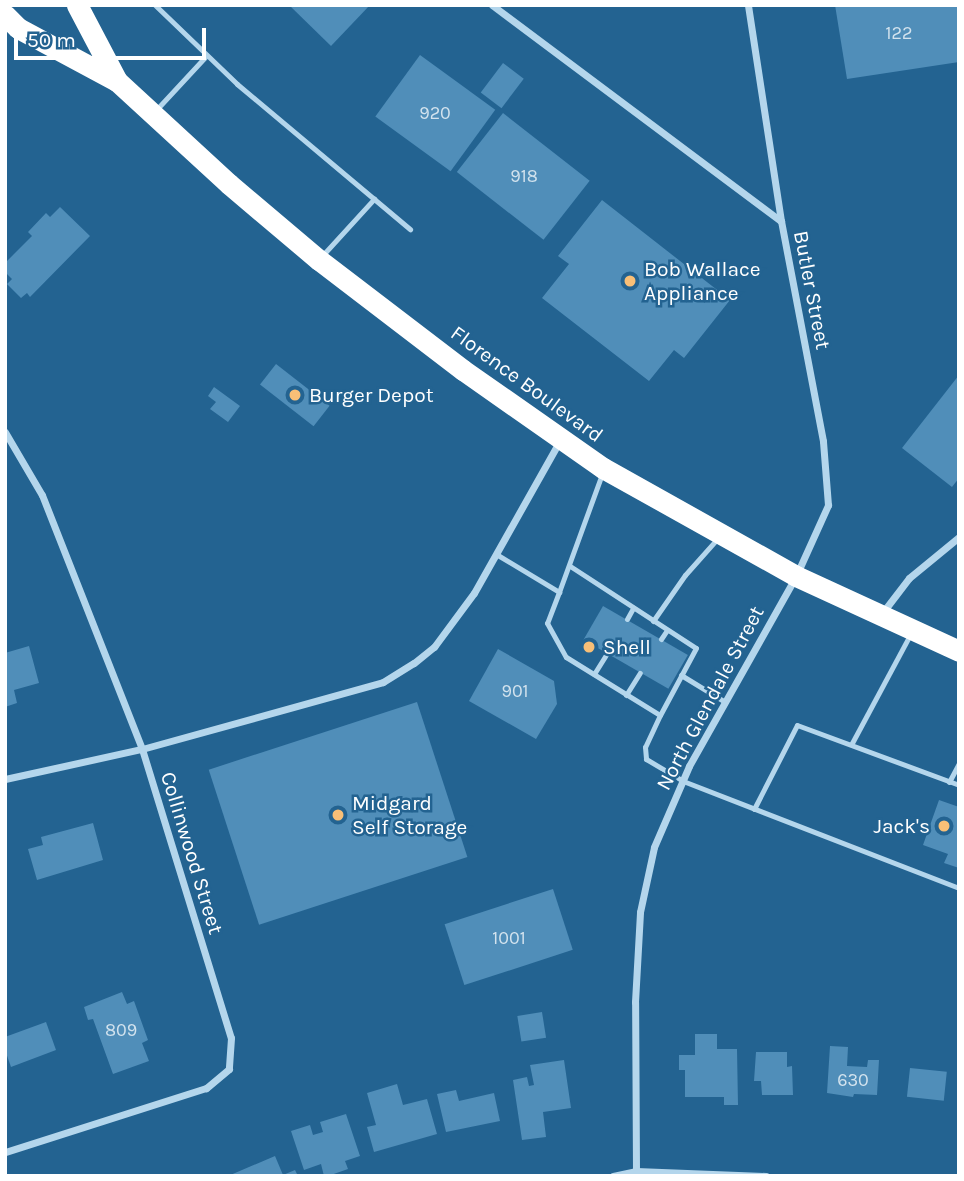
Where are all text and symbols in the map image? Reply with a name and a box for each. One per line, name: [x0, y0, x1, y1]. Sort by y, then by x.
scale bar: [18, 14, 210, 58]
house number: 122: [886, 22, 912, 44]
text: 50 m: [27, 28, 76, 52]
house number: 920: [419, 102, 451, 124]
house number: 918: [510, 165, 538, 187]
street label: Butler Street: [788, 228, 836, 352]
place label: Bob Wallace Appliance: [644, 256, 761, 306]
marker: Bob Wallace Appliance: [622, 273, 638, 289]
street label: Florence Boulevard: [446, 320, 608, 448]
place label: Burger Depot: [309, 382, 434, 408]
marker: Burger Depot: [287, 387, 303, 403]
street label: North Glendale Street: [651, 602, 769, 794]
place label: Shell: [603, 634, 651, 660]
marker: Shell: [581, 639, 597, 655]
house number: 901: [501, 680, 529, 702]
street label: Collinwood Street: [155, 769, 229, 937]
place label: Midgard Self Storage: [352, 790, 467, 840]
marker: Midgard Self Storage: [330, 807, 346, 823]
place label: Jack's: [873, 813, 930, 839]
marker: Jack's: [936, 818, 952, 834]
house number: 1001: [492, 927, 526, 949]
house number: 809: [105, 1019, 137, 1041]
house number: 630: [837, 1069, 869, 1091]

